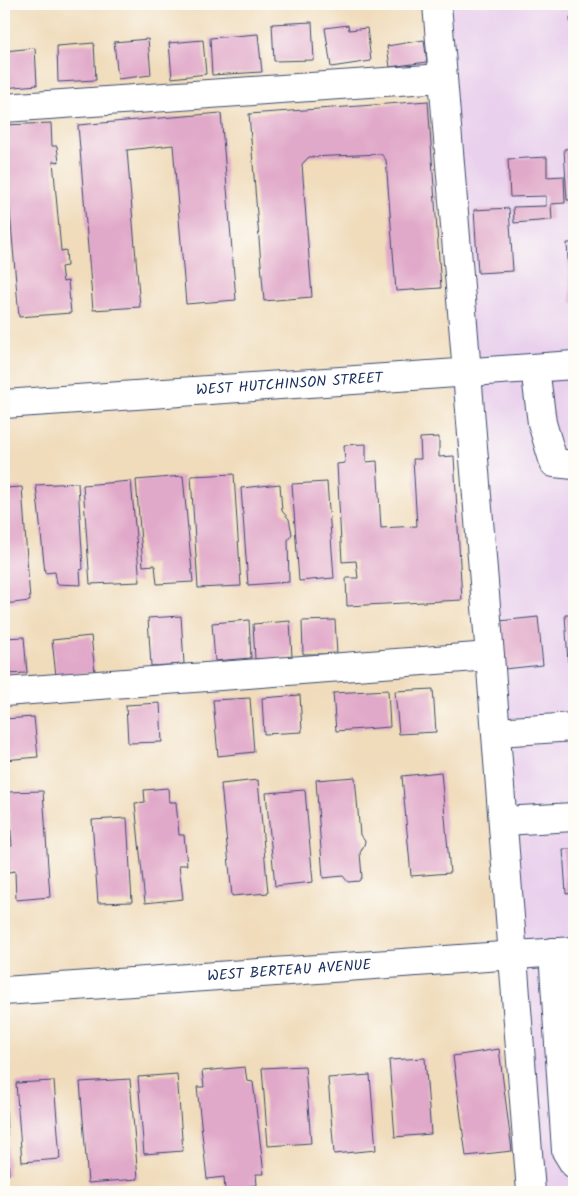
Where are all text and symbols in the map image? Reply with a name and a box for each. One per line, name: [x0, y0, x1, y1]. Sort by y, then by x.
street label: WEST HUTCHINSON STREET: [195, 366, 385, 403]
street label: WEST BERTEAU AVENUE: [206, 953, 373, 989]

